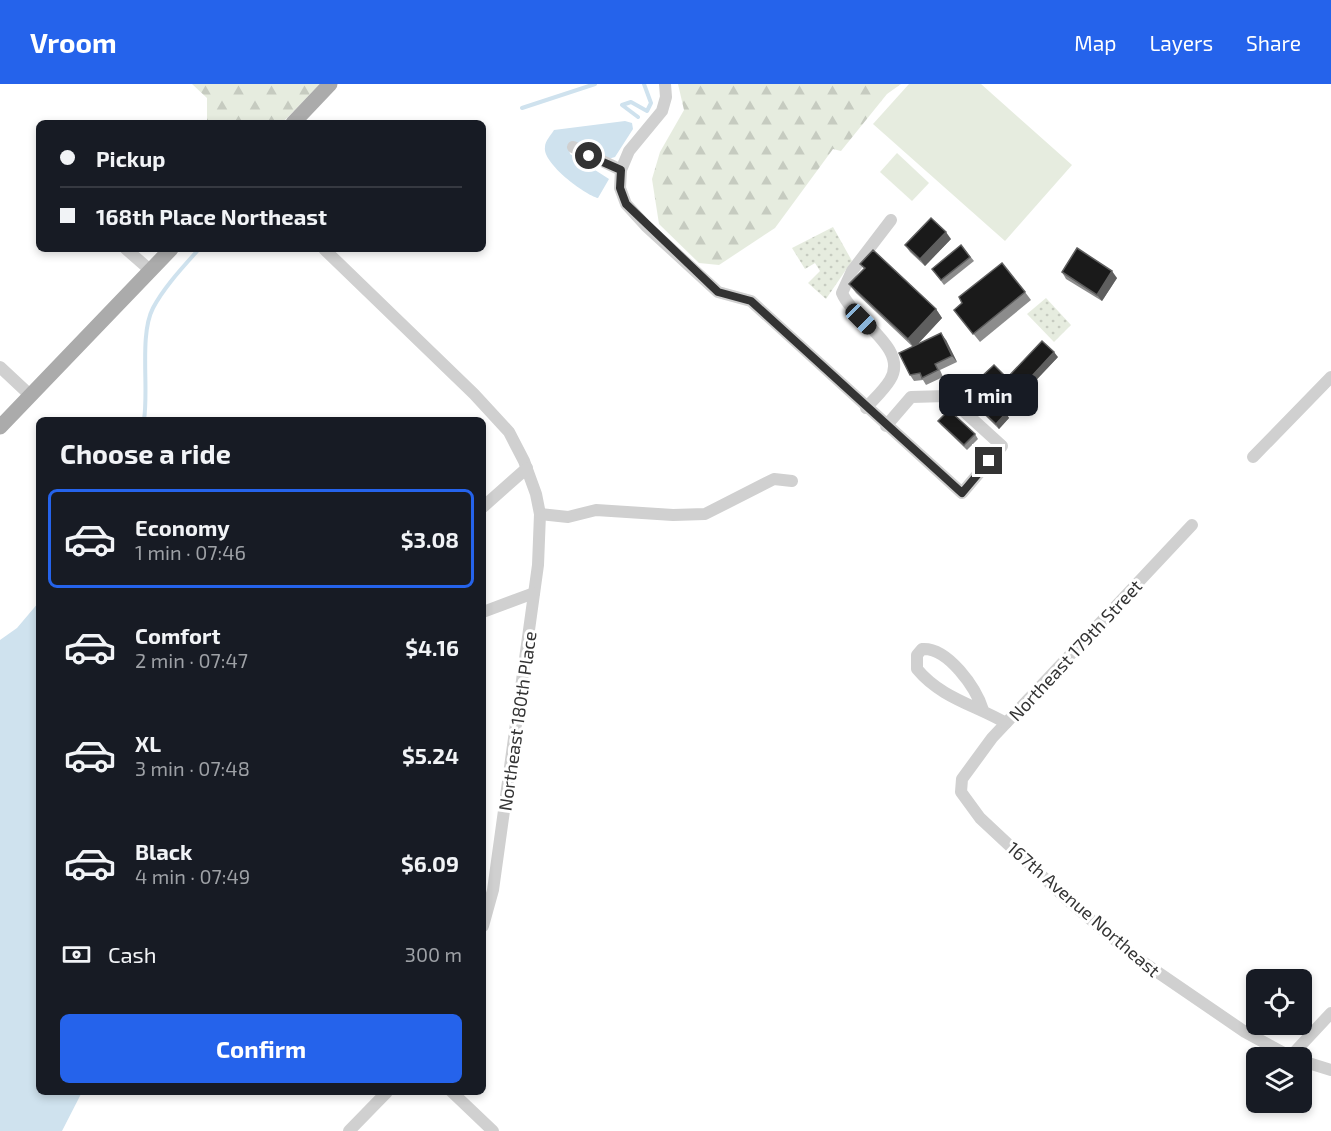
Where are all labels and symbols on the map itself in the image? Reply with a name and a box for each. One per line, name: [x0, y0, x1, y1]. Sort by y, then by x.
route start: [575, 142, 602, 169]
car: [842, 300, 880, 338]
callout: 1 min: [940, 374, 1038, 416]
route end: [975, 447, 1002, 474]
street label: Northeast 179th Street: [1004, 575, 1146, 725]
street label: Northeast 180th Place: [493, 630, 541, 812]
street label: 167th Avenue Northeast: [1003, 837, 1165, 981]

